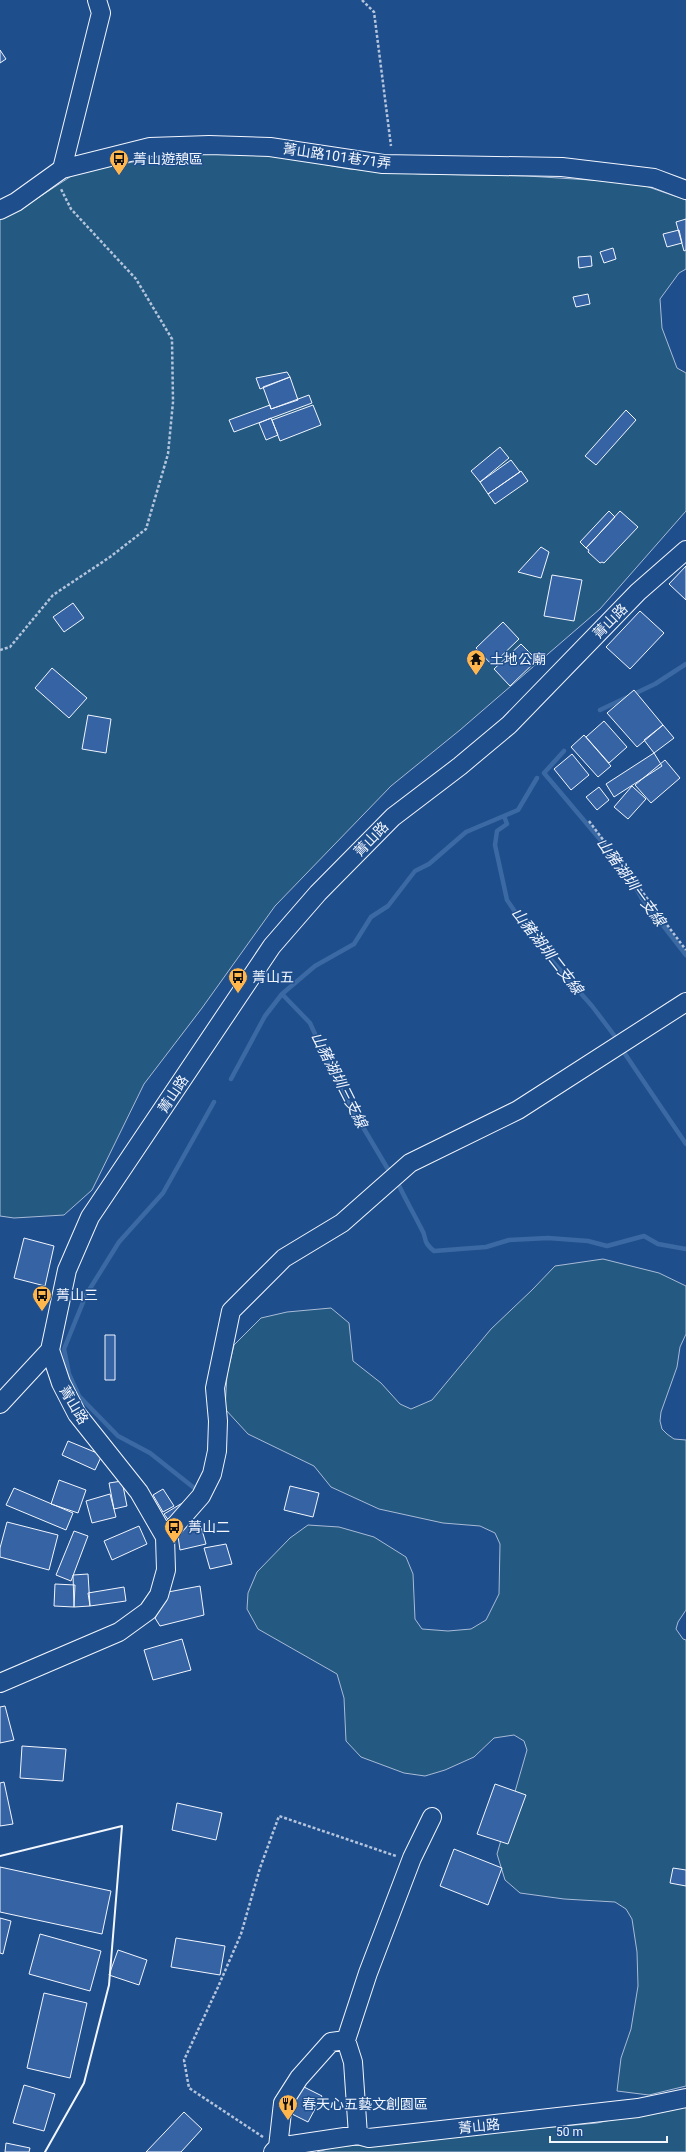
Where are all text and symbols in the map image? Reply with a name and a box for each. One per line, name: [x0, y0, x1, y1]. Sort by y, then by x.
street label: 菁山路101巷71弄: [282, 140, 392, 172]
bus stop icon: 菁山遊憩區: [108, 148, 130, 176]
place label: 菁山遊憩區: [133, 151, 203, 167]
street label: 菁山路: [589, 600, 631, 642]
temple icon: 土地公廟: [465, 648, 487, 676]
place label: 土地公廟: [490, 651, 546, 667]
street label: 菁山路: [351, 818, 391, 860]
water label: 山豬湖圳一支線: [593, 834, 670, 931]
water label: 山豬湖圳二支線: [508, 904, 588, 999]
bus stop icon: 菁山五: [227, 966, 249, 994]
place label: 菁山五: [252, 969, 294, 985]
water label: 山豬湖圳三支線: [307, 1029, 372, 1133]
street label: 菁山路: [155, 1072, 191, 1116]
bus stop icon: 菁山三: [31, 1284, 53, 1312]
place label: 菁山三: [56, 1287, 98, 1303]
street label: 菁山路: [56, 1383, 92, 1427]
bus stop icon: 菁山二: [163, 1516, 185, 1544]
place label: 菁山二: [188, 1519, 230, 1535]
restaurant icon: 春天心五藝文創園區: [277, 2093, 299, 2121]
place label: 春天心五藝文創園區: [302, 2096, 428, 2112]
street label: 菁山路: [457, 2116, 501, 2136]
scale bar: [550, 2118, 667, 2144]
text: 50 m: [556, 2125, 583, 2139]

